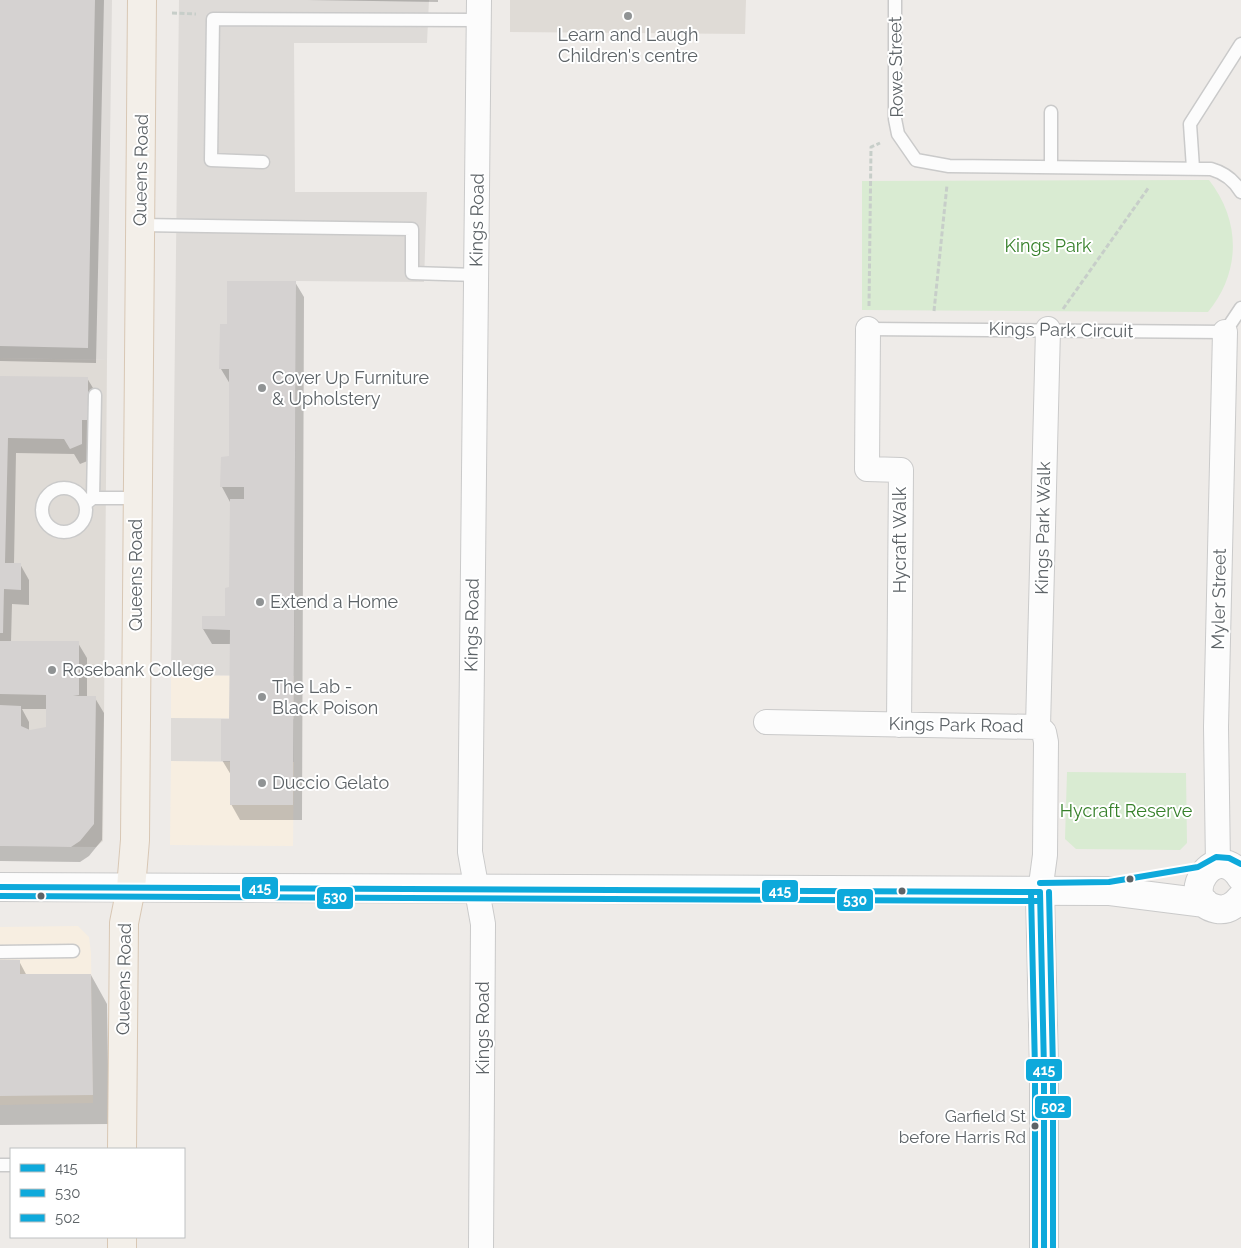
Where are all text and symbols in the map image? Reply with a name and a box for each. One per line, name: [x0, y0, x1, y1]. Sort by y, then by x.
marker: Learn and Laugh Children's centre: [622, 10, 634, 22]
street label: Rowe Street: [884, 16, 907, 118]
place label: Learn and Laugh Children's centre: [558, 24, 698, 66]
street label: Queens Road: [129, 114, 152, 226]
street label: Kings Road: [465, 173, 488, 267]
park label: Kings Park: [1004, 235, 1092, 256]
street label: Kings Park Circuit: [989, 318, 1133, 341]
place label: Cover Up Furniture & Upholstery: [272, 367, 429, 409]
marker: Cover Up Furniture & Upholstery: [256, 382, 268, 394]
street label: Kings Park Walk: [1031, 461, 1054, 595]
street label: Hycraft Walk: [889, 486, 910, 593]
street label: Queens Road: [125, 519, 146, 631]
street label: Myler Street: [1207, 548, 1230, 650]
street label: Kings Road: [460, 578, 483, 672]
place label: Extend a Home: [270, 591, 399, 612]
marker: Extend a Home: [254, 596, 266, 608]
place label: Rosebank College: [62, 659, 215, 680]
marker: Rosebank College: [46, 664, 58, 676]
place label: The Lab - Black Poison: [272, 676, 378, 718]
marker: The Lab - Black Poison: [256, 691, 268, 703]
street label: Kings Park Road: [888, 713, 1024, 736]
place label: Duccio Gelato: [272, 772, 389, 793]
marker: Duccio Gelato: [256, 777, 268, 789]
park label: Hycraft Reserve: [1060, 800, 1193, 821]
unlabelled marker: [1125, 874, 1135, 884]
line badge: 415: [241, 876, 279, 900]
line badge: 415: [761, 879, 799, 903]
text: 415: [249, 880, 272, 896]
text: 415: [769, 883, 792, 899]
line badge: 530: [316, 886, 354, 910]
unlabelled marker: [897, 886, 907, 896]
line badge: 530: [836, 888, 874, 912]
text: 530: [323, 889, 347, 905]
unlabelled marker: [36, 891, 46, 901]
text: 530: [843, 892, 867, 908]
street label: Queens Road: [112, 923, 135, 1035]
street label: Kings Road: [472, 981, 493, 1075]
line badge: 415: [1025, 1058, 1063, 1082]
text: 415: [1033, 1062, 1056, 1078]
line badge: 502: [1034, 1095, 1072, 1119]
text: 502: [1041, 1099, 1065, 1115]
place label: Garfield St before Harris Rd: [899, 1106, 1026, 1147]
marker: Garfield St before Harris Rd: [1030, 1121, 1040, 1131]
legend: [10, 1148, 185, 1238]
text: 415: [55, 1159, 78, 1177]
text: 530: [55, 1184, 80, 1202]
text: 502: [55, 1209, 80, 1227]

